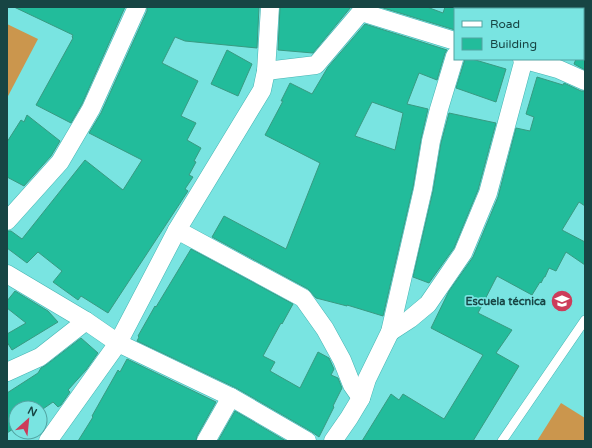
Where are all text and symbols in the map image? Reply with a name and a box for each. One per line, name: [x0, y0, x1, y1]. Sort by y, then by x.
legend: [454, 8, 584, 60]
text: Road: [490, 17, 520, 31]
text: Building: [490, 37, 537, 51]
school or university icon: Escuela técnica: [549, 288, 575, 314]
place label: Escuela técnica: [466, 295, 546, 308]
north arrow: [8, 400, 48, 440]
text: N: [25, 404, 39, 419]

